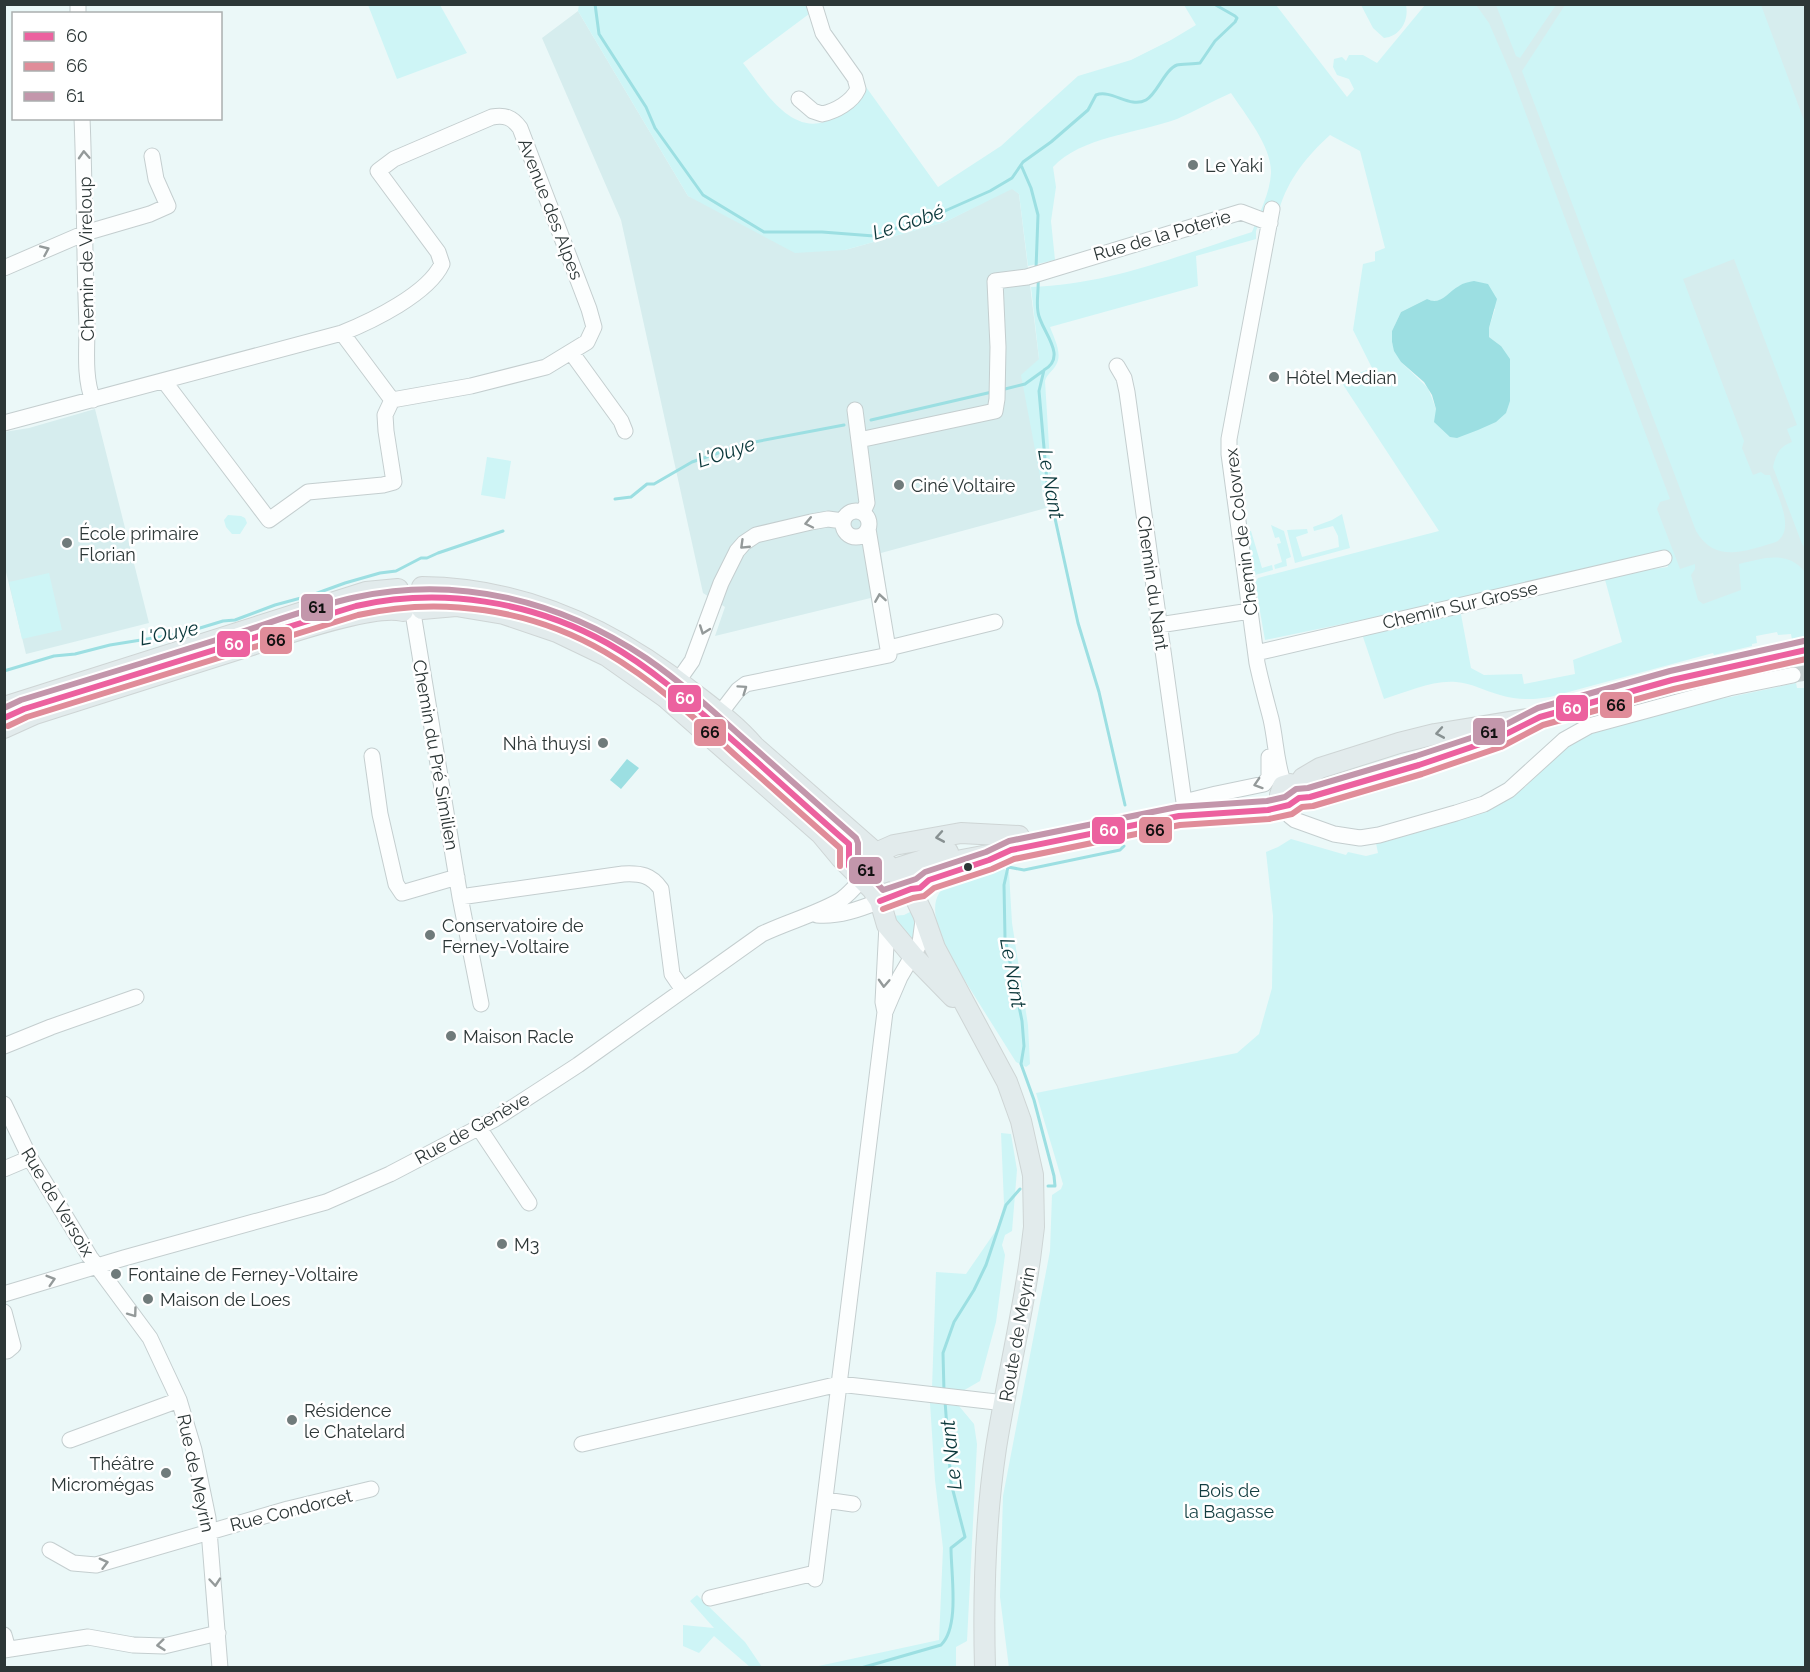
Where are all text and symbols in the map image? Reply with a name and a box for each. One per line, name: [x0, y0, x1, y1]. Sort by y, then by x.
legend: [12, 12, 222, 120]
text: 60: [66, 25, 88, 46]
text: 66: [66, 55, 88, 76]
text: 61: [66, 85, 85, 106]
street label: Avenue des Alpes: [514, 135, 588, 283]
one-way arrow: [77, 150, 90, 159]
place label: Le Yaki: [1205, 155, 1263, 176]
marker: Le Yaki: [1186, 158, 1200, 172]
street label: Chemin de Vireloup: [74, 176, 98, 342]
water label: Le Gobé: [869, 199, 947, 245]
street label: Rue de la Poterie: [1091, 205, 1234, 265]
one-way arrow: [38, 246, 49, 258]
place label: Hôtel Median: [1286, 367, 1397, 388]
marker: Hôtel Median: [1267, 370, 1281, 384]
water label: L'Ouye: [694, 431, 758, 473]
water label: Le Nant: [1033, 447, 1069, 521]
street label: Chemin de Colovrex: [1220, 447, 1262, 617]
place label: Ciné Voltaire: [911, 475, 1016, 496]
marker: Ciné Voltaire: [892, 478, 906, 492]
street label: Chemin du Nant: [1133, 514, 1173, 652]
one-way arrow: [805, 516, 815, 529]
place label: École primaire Florian: [79, 522, 199, 565]
marker: École primaire Florian: [60, 536, 74, 550]
one-way arrow: [740, 538, 750, 549]
street label: Chemin Sur Grosse: [1380, 577, 1540, 633]
line badge: 61: [300, 593, 334, 622]
one-way arrow: [875, 593, 887, 602]
text: 61: [308, 598, 326, 617]
water label: L'Ouye: [138, 616, 201, 650]
one-way arrow: [699, 625, 712, 635]
line badge: 66: [259, 626, 293, 655]
line badge: 60: [216, 630, 251, 658]
text: 66: [266, 631, 286, 650]
text: 60: [224, 635, 244, 654]
street label: Chemin du Pré Similien: [409, 658, 463, 852]
line badge: 60: [667, 684, 702, 713]
one-way arrow: [736, 685, 747, 696]
text: 60: [675, 689, 695, 708]
line badge: 66: [1599, 691, 1633, 719]
line badge: 60: [1555, 694, 1589, 722]
text: 66: [1606, 696, 1626, 715]
text: 60: [1562, 699, 1582, 718]
line badge: 61: [1472, 717, 1506, 746]
line badge: 66: [693, 718, 727, 747]
text: 66: [700, 723, 720, 742]
text: 61: [1480, 723, 1498, 742]
one-way arrow: [1436, 726, 1446, 739]
place label: Nhà thuysi: [503, 733, 591, 754]
marker: Nhà thuysi: [596, 736, 610, 750]
one-way arrow: [1253, 777, 1264, 789]
line badge: 60: [1091, 816, 1126, 845]
line badge: 66: [1138, 816, 1173, 844]
text: 60: [1099, 821, 1119, 840]
text: 66: [1145, 821, 1165, 840]
one-way arrow: [935, 830, 945, 843]
line badge: 61: [848, 856, 883, 885]
text: 61: [857, 861, 875, 880]
unlabelled marker: [962, 861, 974, 873]
place label: Conservatoire de Ferney-Voltaire: [442, 915, 584, 957]
marker: Conservatoire de Ferney-Voltaire: [423, 928, 437, 942]
water label: Le Nant: [995, 936, 1031, 1010]
one-way arrow: [877, 979, 890, 988]
place label: Maison Racle: [463, 1026, 574, 1047]
marker: Maison Racle: [444, 1029, 458, 1043]
street label: Rue de Genève: [411, 1088, 533, 1168]
street label: Rue de Versoix: [17, 1144, 99, 1260]
place label: M3: [514, 1234, 539, 1255]
marker: M3: [495, 1237, 509, 1251]
place label: Fontaine de Ferney-Voltaire: [128, 1264, 358, 1285]
street label: Route de Meyrin: [995, 1265, 1039, 1403]
marker: Fontaine de Ferney-Voltaire: [109, 1267, 123, 1281]
one-way arrow: [45, 1275, 56, 1287]
place label: Maison de Loes: [160, 1289, 291, 1310]
marker: Maison de Loes: [141, 1292, 155, 1306]
one-way arrow: [126, 1306, 137, 1317]
place label: Résidence le Chatelard: [304, 1400, 405, 1442]
street label: Rue de Meyrin: [173, 1412, 219, 1534]
marker: Résidence le Chatelard: [285, 1413, 299, 1427]
water label: Le Nant: [935, 1418, 967, 1491]
place label: Théâtre Micromégas: [51, 1453, 154, 1495]
marker: Théâtre Micromégas: [159, 1466, 173, 1480]
park label: Bois de la Bagasse: [1184, 1480, 1274, 1522]
street label: Rue Condorcet: [228, 1485, 354, 1535]
one-way arrow: [99, 1557, 109, 1570]
one-way arrow: [208, 1577, 221, 1586]
one-way arrow: [156, 1638, 166, 1651]

